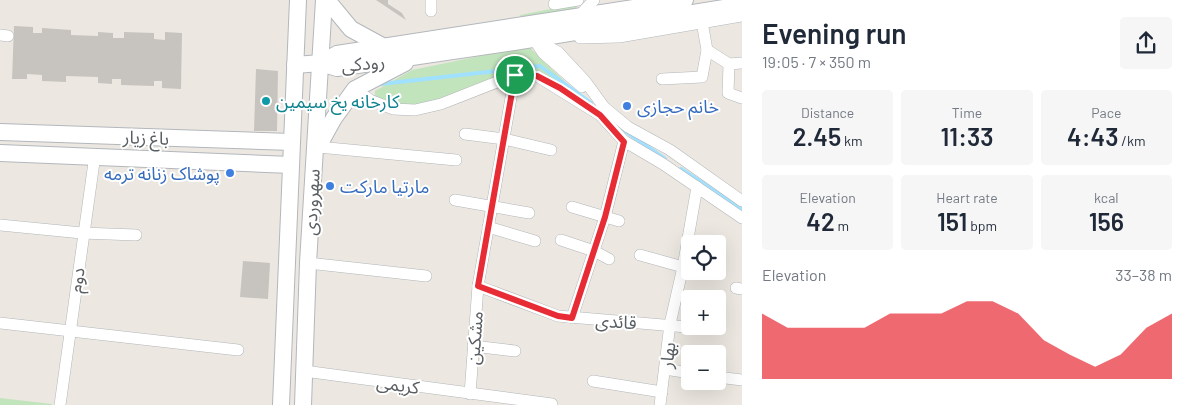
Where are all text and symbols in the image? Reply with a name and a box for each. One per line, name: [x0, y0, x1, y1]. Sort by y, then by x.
text: Evening run: [762, 16, 907, 50]
button: share: [1120, 17, 1172, 69]
street label: رودکی: [340, 50, 386, 77]
text: 19:05 · 7 × 350 m: [762, 52, 871, 71]
pin: [494, 54, 536, 96]
icon: arrive: [501, 61, 529, 89]
place label: کارخانه یخ سیمین: [276, 90, 400, 115]
marker: کارخانه یخ سیمین: [260, 95, 272, 107]
place label: خانم حجازی: [637, 95, 719, 120]
marker: خانم حجازی: [621, 100, 633, 112]
text: Distance: [801, 104, 854, 121]
text: Time: [952, 104, 982, 121]
text: Pace: [1091, 104, 1121, 121]
text: 2.45: [793, 121, 841, 151]
text: 11:33: [940, 121, 994, 151]
text: 4:43: [1067, 121, 1119, 151]
street label: باغ زیار: [121, 125, 169, 153]
text: km: [841, 132, 863, 149]
text: /km: [1119, 132, 1146, 149]
place label: پوشاک زنانه ترمه: [104, 162, 220, 185]
marker: پوشاک زنانه ترمه: [224, 167, 236, 179]
street label: سهروردی: [298, 168, 325, 236]
place label: مارتیا مارکت: [340, 175, 429, 198]
marker: مارتیا مارکت: [324, 180, 336, 192]
text: Elevation: [799, 189, 856, 206]
text: Heart rate: [936, 189, 998, 206]
text: kcal: [1094, 189, 1119, 206]
text: 42: [806, 206, 835, 236]
text: 151: [937, 206, 967, 236]
text: 156: [1089, 206, 1124, 236]
text: m: [835, 217, 849, 234]
text: bpm: [967, 217, 997, 234]
map controls: [681, 235, 726, 390]
button: locate: [681, 235, 726, 280]
text: Elevation: [762, 265, 826, 284]
text: 33–38 m: [1115, 265, 1172, 284]
street label: دوم: [63, 266, 93, 295]
button: +: [681, 290, 726, 335]
street label: قائدی: [595, 309, 637, 334]
street label: مشکین: [461, 310, 488, 366]
street label: بهار: [654, 341, 680, 370]
button: −: [681, 345, 726, 390]
street label: کریمی: [375, 370, 421, 399]

